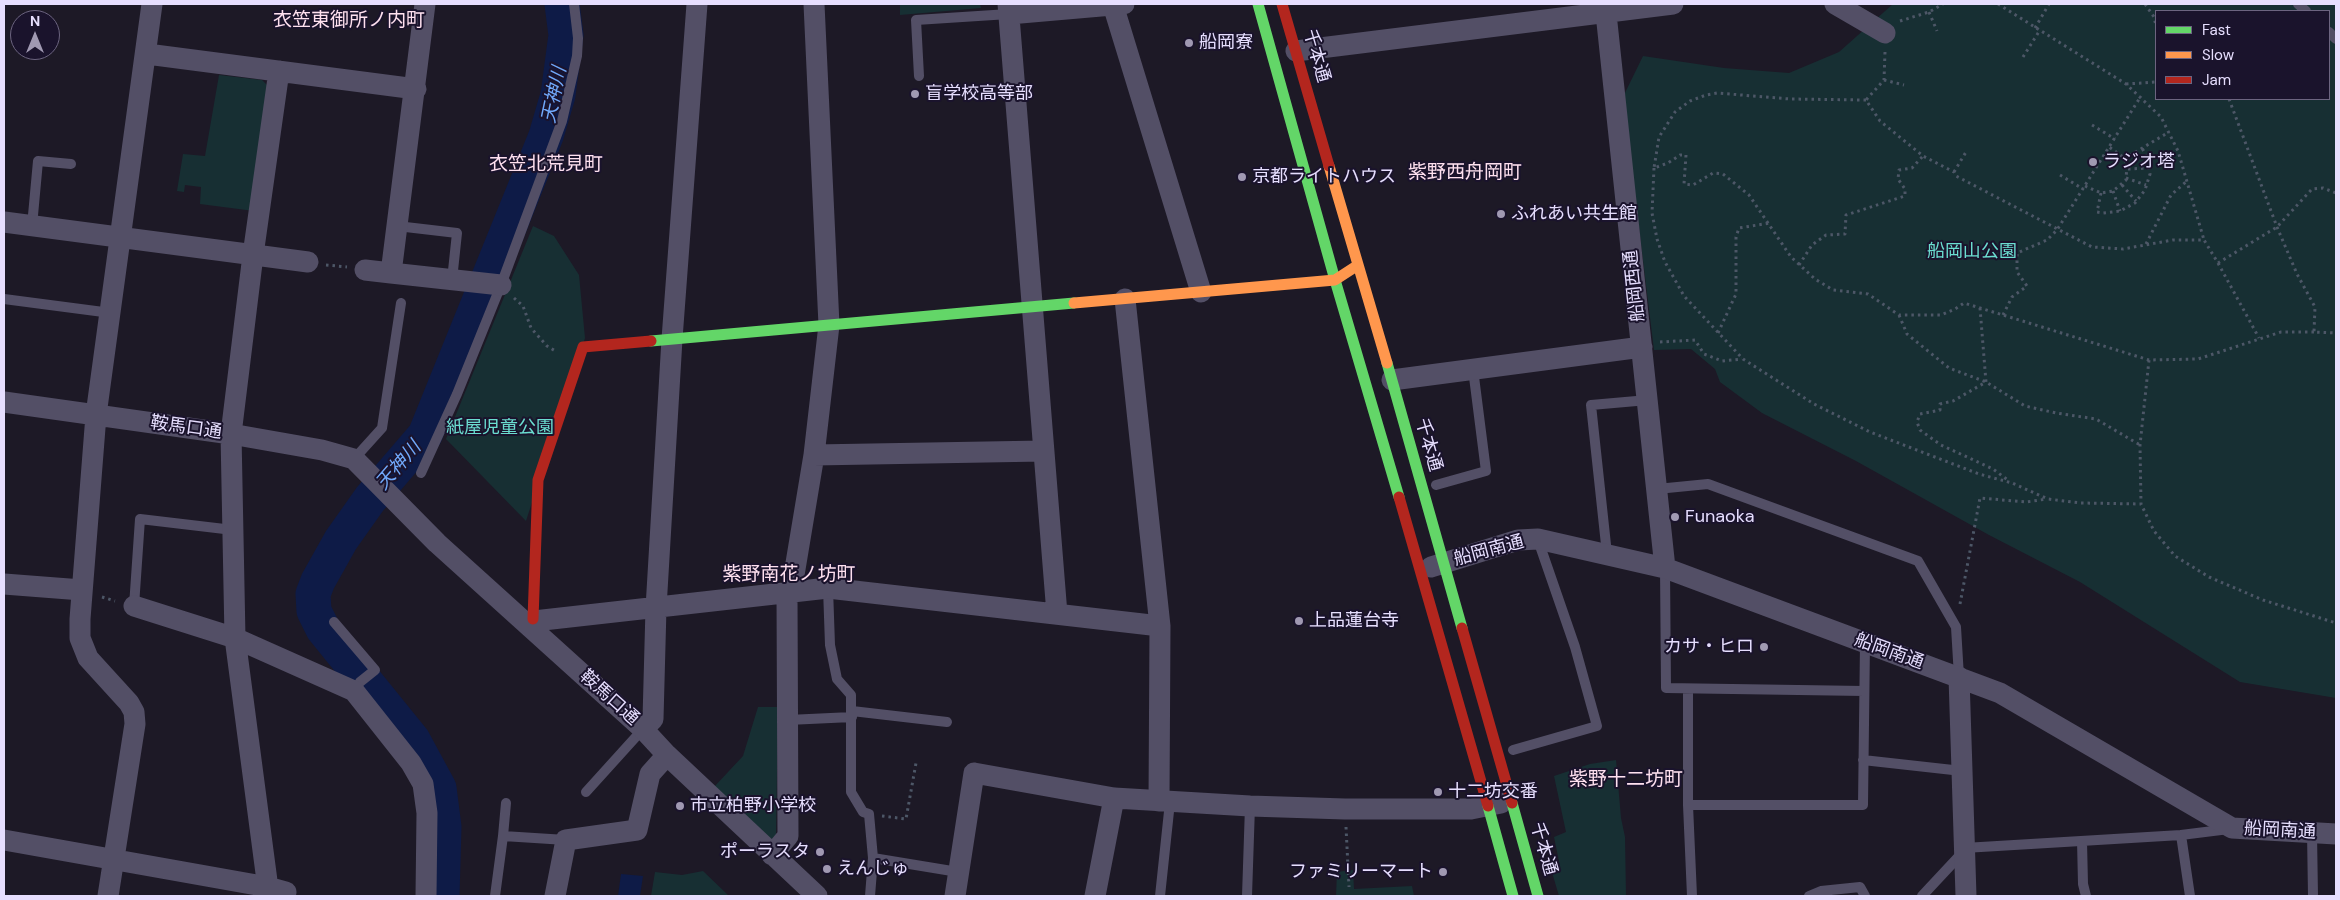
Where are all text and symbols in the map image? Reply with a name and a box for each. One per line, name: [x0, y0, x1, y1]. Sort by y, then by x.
north arrow: [10, 10, 60, 60]
district label: 衣笠東御所ノ内町: [273, 10, 425, 32]
legend: [2155, 10, 2330, 100]
text: N: [30, 12, 40, 30]
text: Fast: [2202, 20, 2231, 40]
street label: 千本通: [1298, 27, 1334, 85]
place label: 船岡寮: [1199, 32, 1253, 54]
marker: 船岡寮: [1183, 37, 1195, 49]
text: Slow: [2202, 45, 2234, 65]
water label: 天神川: [538, 65, 572, 125]
text: Jam: [2202, 70, 2231, 90]
place label: 盲学校高等部: [925, 83, 1033, 105]
marker: 盲学校高等部: [909, 88, 921, 100]
place label: ラジオ塔: [2103, 151, 2175, 173]
district label: 衣笠北荒見町: [489, 154, 603, 176]
marker: ラジオ塔: [2087, 156, 2099, 168]
district label: 紫野西舟岡町: [1408, 162, 1522, 184]
place label: 京都ライトハウス: [1252, 166, 1396, 188]
marker: 京都ライトハウス: [1236, 171, 1248, 183]
place label: ふれあい共生館: [1511, 203, 1637, 225]
marker: ふれあい共生館: [1495, 208, 1507, 220]
park label: 船岡山公園: [1927, 241, 2017, 263]
street label: 船岡西通: [1620, 249, 1650, 323]
street label: 鞍馬口通: [149, 412, 223, 444]
street label: 千本通: [1410, 416, 1446, 474]
park label: 紙屋児童公園: [446, 417, 554, 439]
water label: 天神川: [372, 437, 426, 495]
place label: Funaoka: [1685, 506, 1755, 528]
marker: Funaoka: [1669, 511, 1681, 523]
street label: 船岡南通: [1451, 531, 1527, 571]
district label: 紫野南花ノ坊町: [723, 564, 855, 586]
place label: 上品蓮台寺: [1309, 610, 1399, 632]
marker: 上品蓮台寺: [1293, 615, 1305, 627]
street label: 船岡南通: [1851, 630, 1927, 674]
place label: カサ・ヒロ: [1664, 636, 1754, 658]
marker: カサ・ヒロ: [1758, 641, 1770, 653]
street label: 鞍馬口通: [575, 666, 643, 730]
district label: 紫野十二坊町: [1569, 769, 1683, 791]
place label: 十二坊交番: [1448, 781, 1538, 803]
marker: 十二坊交番: [1432, 786, 1444, 798]
place label: 市立柏野小学校: [690, 795, 816, 817]
marker: 市立柏野小学校: [674, 800, 686, 812]
street label: 船岡南通: [2243, 818, 2317, 844]
street label: 千本通: [1525, 820, 1561, 878]
place label: ポーラスタ: [720, 841, 810, 863]
marker: ポーラスタ: [814, 846, 826, 858]
place label: えんじゅ: [837, 858, 909, 880]
place label: ファミリーマート: [1289, 861, 1433, 883]
marker: えんじゅ: [821, 863, 833, 875]
marker: ファミリーマート: [1437, 866, 1449, 878]

